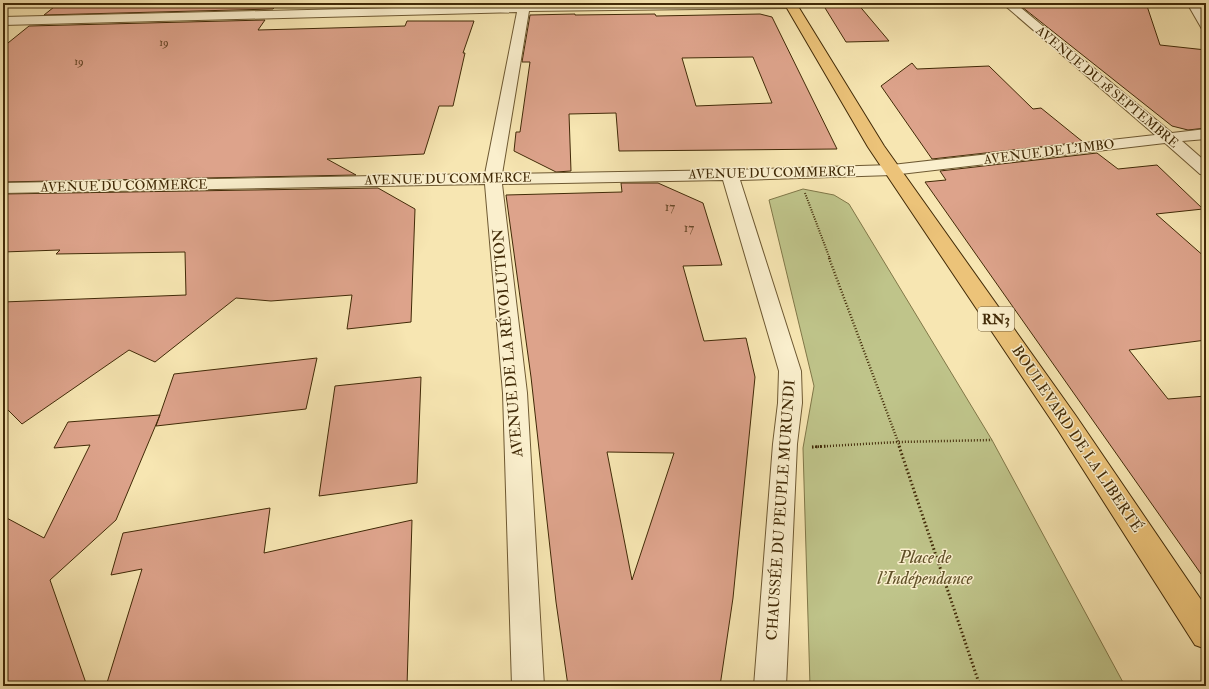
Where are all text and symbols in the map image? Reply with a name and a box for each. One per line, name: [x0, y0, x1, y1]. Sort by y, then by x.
street label: AVENUE DU 18 SEPTEMBRE: [1032, 22, 1182, 151]
house number: 19: [159, 36, 169, 49]
house number: 19: [74, 55, 84, 68]
street label: AVENUE DE L'IMBO: [982, 136, 1115, 168]
street label: AVENUE DU COMMERCE: [687, 164, 856, 182]
street label: AVENUE DU COMMERCE: [363, 170, 532, 188]
street label: AVENUE DU COMMERCE: [39, 177, 208, 195]
house number: 17: [665, 199, 675, 215]
house number: 17: [684, 220, 694, 236]
street label: AVENUE DE LA RÉVOLUTION: [486, 227, 528, 459]
road number: RN3: [978, 307, 1014, 331]
street label: BOULEVARD DE LA LIBERTÉ: [1007, 341, 1148, 536]
street label: CHAUSSÉE DU PEUPLE MURUNDI: [760, 379, 800, 641]
park label: Place de l'Indépendance: [877, 546, 973, 590]

